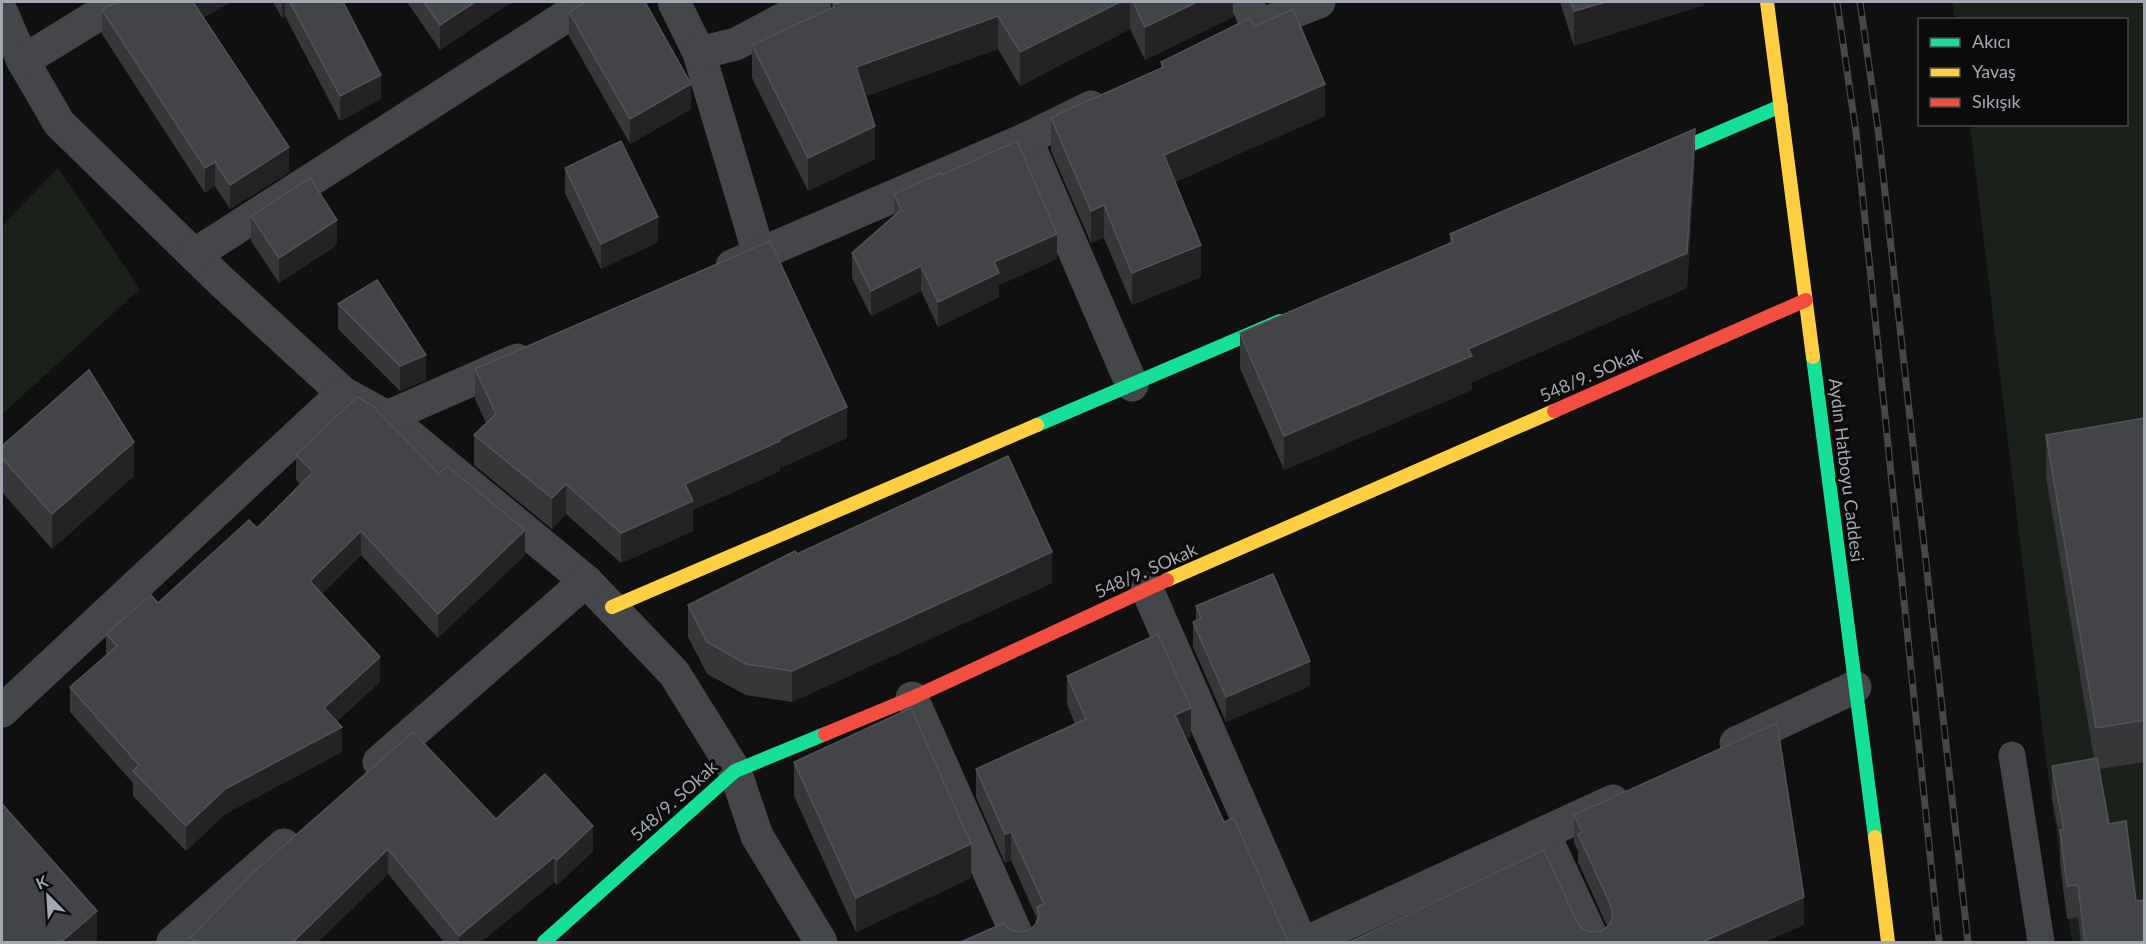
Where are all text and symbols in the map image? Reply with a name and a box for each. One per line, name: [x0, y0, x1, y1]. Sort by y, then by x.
legend: [1918, 18, 2128, 126]
text: Akıcı: [1972, 30, 2011, 52]
text: Yavaş: [1972, 60, 2016, 82]
text: Sıkışık: [1972, 90, 2022, 112]
street label: 548/9. SOkak: [1536, 341, 1646, 407]
street label: Aydın Hatboyu Caddesi: [1825, 377, 1869, 563]
street label: 548/9. SOkak: [1091, 537, 1201, 603]
street label: 548/9. SOkak: [625, 755, 722, 845]
north arrow: [18, 866, 78, 926]
text: K: [33, 871, 52, 893]

